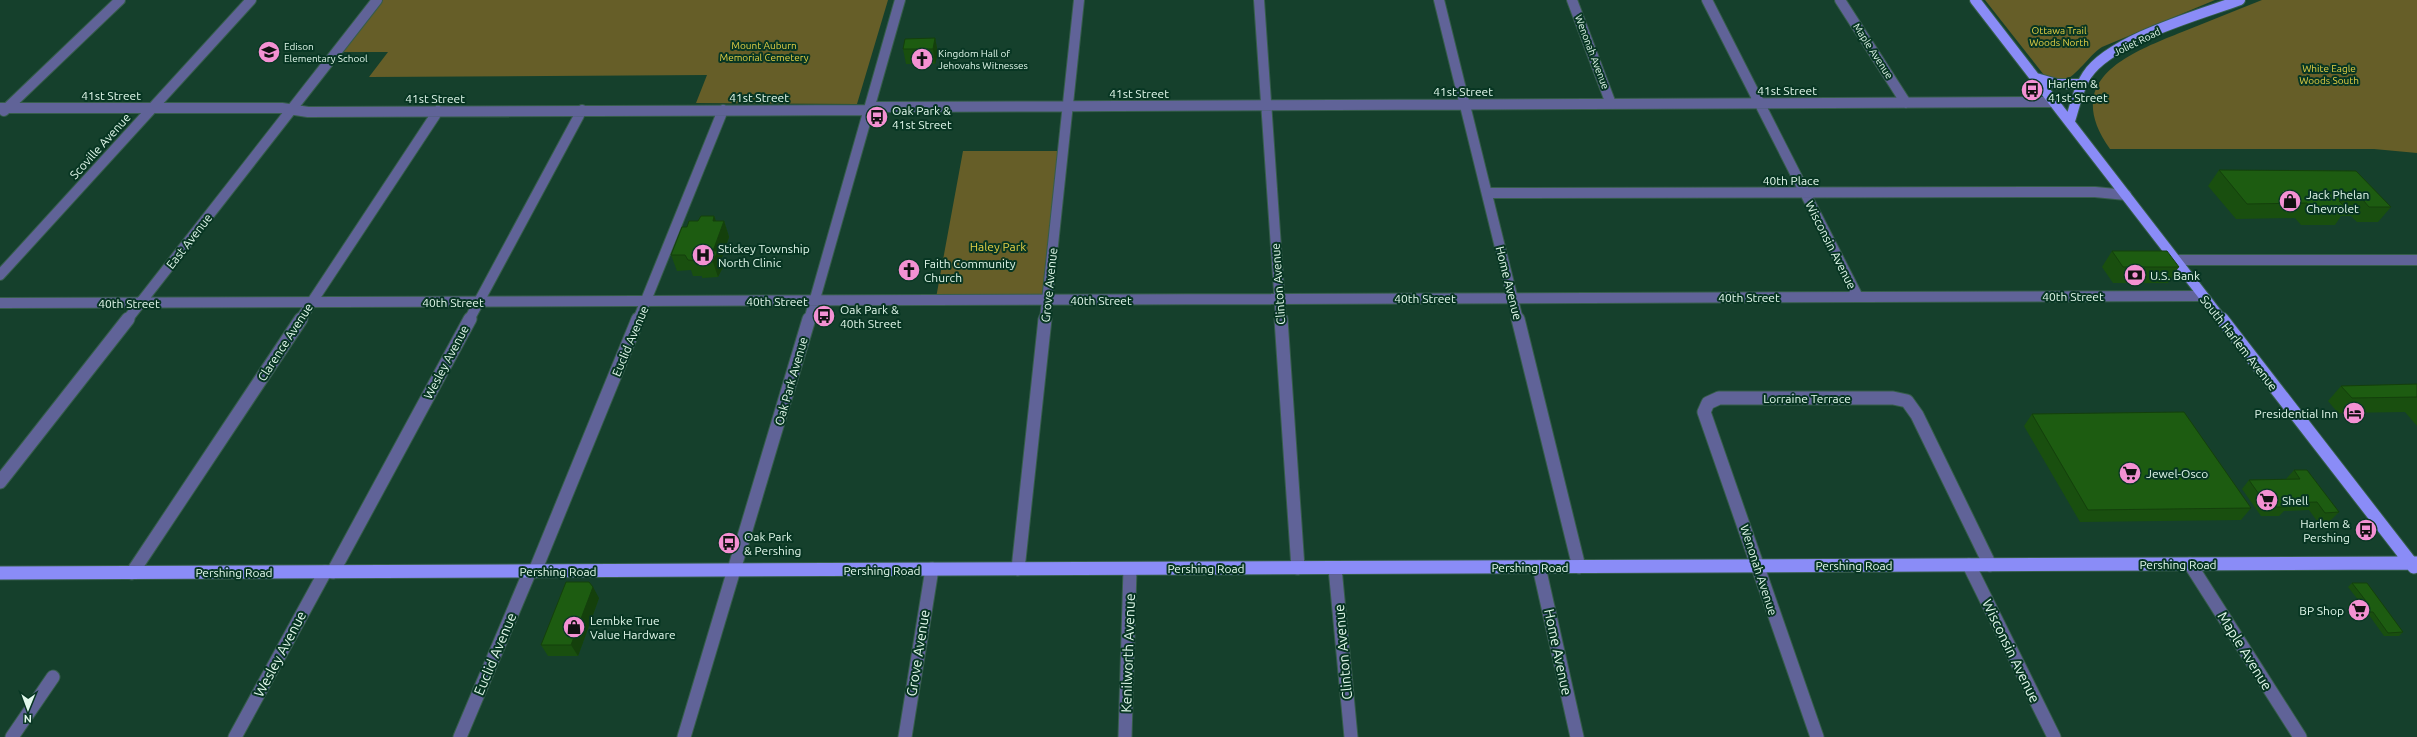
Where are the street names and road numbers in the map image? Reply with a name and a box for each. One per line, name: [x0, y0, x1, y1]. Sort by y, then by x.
street label: Wenonah Avenue: [1573, 13, 1611, 91]
street label: Maple Avenue: [1851, 21, 1895, 81]
street label: Joliet Road: [2112, 26, 2162, 58]
street label: 41st Street: [1757, 84, 1817, 97]
street label: 41st Street: [1433, 85, 1493, 98]
street label: 41st Street: [1109, 87, 1169, 100]
street label: 41st Street: [81, 89, 141, 102]
street label: 41st Street: [729, 91, 789, 104]
street label: 41st Street: [405, 92, 465, 105]
street label: Scoville Avenue: [67, 111, 133, 181]
street label: 40th Place: [1763, 174, 1819, 187]
street label: Wisconsin Avenue: [1803, 199, 1859, 291]
street label: East Avenue: [164, 211, 214, 271]
street label: Clinton Avenue: [1269, 243, 1287, 325]
street label: Home Avenue: [1494, 245, 1524, 321]
street label: Grove Avenue: [1039, 247, 1059, 323]
street label: 40th Street: [2042, 290, 2104, 303]
street label: 40th Street: [1718, 291, 1780, 304]
street label: 40th Street: [1394, 292, 1456, 305]
street label: South Harlem Avenue: [2198, 293, 2280, 393]
street label: 40th Street: [1070, 294, 1132, 307]
street label: 40th Street: [746, 295, 808, 308]
street label: 40th Street: [422, 296, 484, 309]
street label: 40th Street: [98, 297, 160, 310]
street label: Clarence Avenue: [255, 301, 315, 383]
street label: Euclid Avenue: [609, 304, 651, 378]
street label: Wesley Avenue: [421, 323, 471, 401]
street label: Oak Park Avenue: [772, 335, 810, 427]
street label: Lorraine Terrace: [1763, 392, 1851, 405]
street label: Wenonah Avenue: [1738, 523, 1780, 617]
street label: Pershing Road: [2139, 558, 2217, 571]
street label: Pershing Road: [1815, 559, 1893, 572]
street label: Pershing Road: [1491, 561, 1569, 574]
street label: Pershing Road: [1167, 562, 1245, 575]
street label: Pershing Road: [843, 564, 921, 577]
street label: Pershing Road: [519, 565, 597, 578]
street label: Pershing Road: [195, 566, 273, 579]
street label: Kenilworth Avenue: [1118, 593, 1138, 713]
street label: Wisconsin Avenue: [1979, 597, 2043, 705]
street label: Clinton Avenue: [1331, 604, 1355, 700]
street label: Home Avenue: [1541, 607, 1575, 697]
street label: Wesley Avenue: [251, 608, 309, 700]
street label: Grove Avenue: [903, 608, 933, 698]
street label: Maple Avenue: [2215, 609, 2275, 693]
street label: Euclid Avenue: [470, 610, 520, 698]

